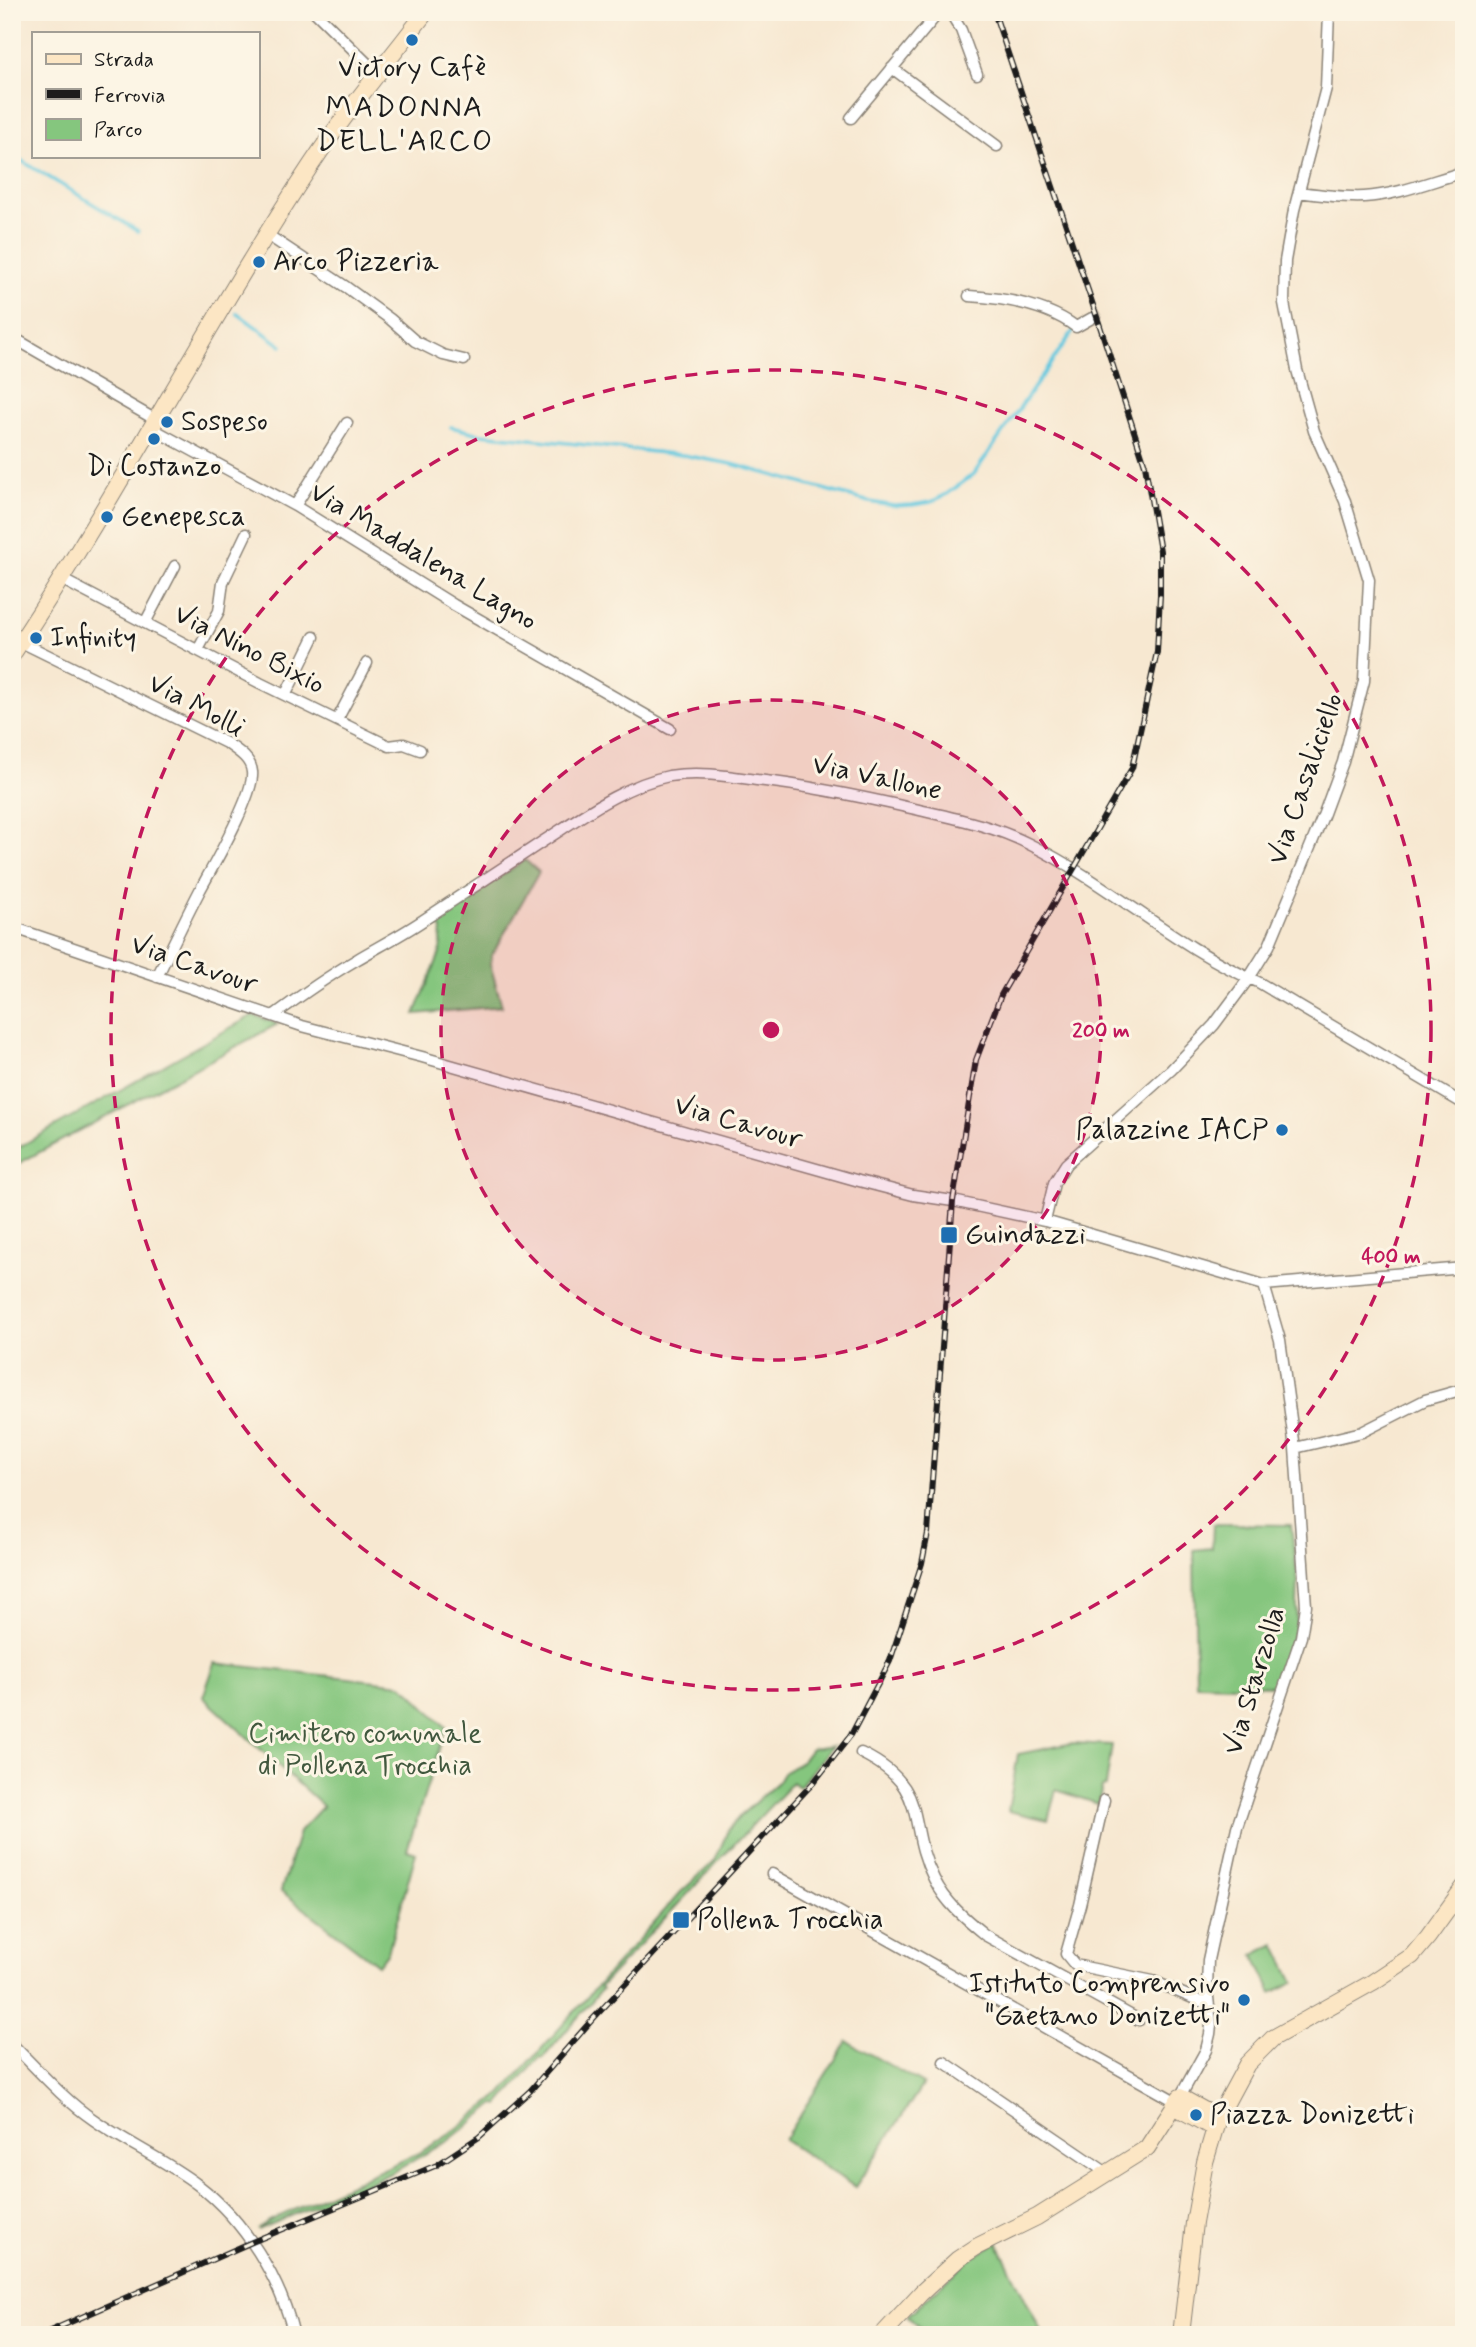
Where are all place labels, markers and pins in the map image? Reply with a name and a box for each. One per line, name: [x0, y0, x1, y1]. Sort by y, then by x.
marker: Victory Cafè: [404, 32, 420, 48]
place label: Victory Cafè: [338, 50, 486, 87]
place label: Arco Pizzeria: [273, 244, 439, 281]
marker: Arco Pizzeria: [251, 254, 267, 270]
place label: Sospeso: [181, 404, 268, 441]
marker: Sospeso: [159, 414, 175, 430]
marker: Di Costanzo: [146, 431, 162, 447]
place label: Di Costanzo: [87, 449, 221, 486]
place label: Genepesca: [121, 499, 246, 536]
marker: Genepesca: [99, 509, 115, 525]
place label: Infinity: [50, 620, 137, 657]
marker: Infinity: [28, 630, 44, 646]
centre of rings: [759, 1018, 783, 1042]
place label: Palazzine IACP: [1076, 1112, 1268, 1149]
marker: Palazzine IACP: [1274, 1122, 1290, 1138]
place label: Guindazzi: [965, 1217, 1086, 1254]
marker: Guindazzi: [939, 1225, 959, 1245]
place label: Pollena Trocchia: [697, 1902, 883, 1939]
marker: Pollena Trocchia: [671, 1910, 691, 1930]
place label: Istituto Comprensivo "Gaetano Donizetti": [969, 1966, 1230, 2035]
marker: Istituto Comprensivo "Gaetano Donizetti": [1236, 1992, 1252, 2008]
place label: Piazza Donizetti: [1210, 2097, 1414, 2134]
marker: Piazza Donizetti: [1188, 2107, 1204, 2123]

